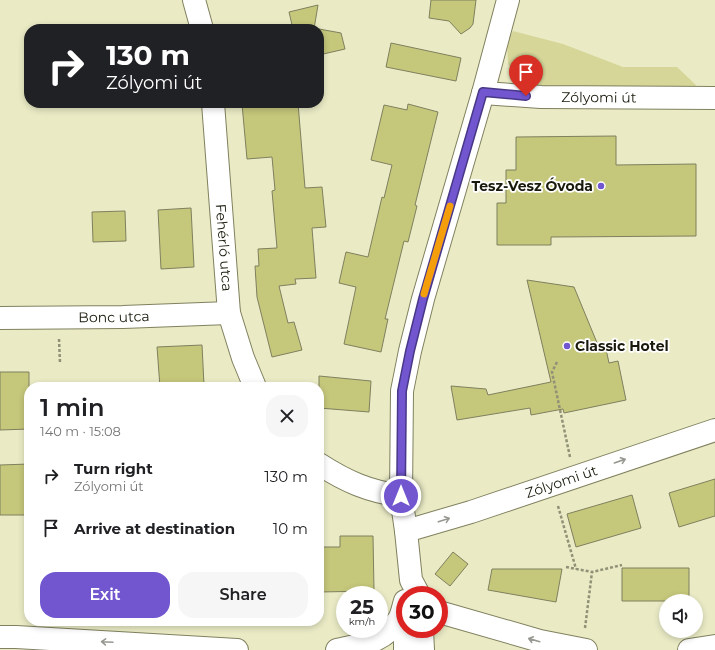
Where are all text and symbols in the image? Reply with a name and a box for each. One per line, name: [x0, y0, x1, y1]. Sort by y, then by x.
text: 130 m: [106, 38, 190, 72]
icon: right: [40, 40, 92, 92]
pin: [509, 55, 543, 96]
icon: arrive: [515, 61, 537, 83]
text: Zólyomi út: [106, 72, 202, 94]
street label: Zólyomi út: [561, 88, 637, 107]
place label: Tesz-Vesz Óvoda: [471, 177, 593, 195]
marker: Tesz-Vesz Óvoda: [596, 181, 606, 191]
street label: Fehérló utca: [212, 203, 236, 292]
street label: Bonc utca: [78, 307, 150, 326]
place label: Classic Hotel: [575, 337, 669, 355]
marker: Classic Hotel: [562, 341, 572, 351]
text: 1 min: [40, 393, 104, 422]
button: close: [266, 395, 308, 437]
text: 140 m · 15:08: [40, 423, 121, 439]
one-way arrow: [614, 457, 626, 465]
text: Turn right: [74, 459, 153, 478]
street label: Zólyomi út: [523, 461, 600, 502]
icon: right: [40, 465, 62, 487]
text: 130 m: [264, 467, 308, 486]
position arrow: [380, 475, 422, 517]
text: Zólyomi út: [74, 478, 144, 494]
one-way arrow: [437, 516, 450, 523]
icon: arrive: [40, 517, 62, 539]
text: Arrive at destination: [74, 519, 235, 538]
text: 10 m: [273, 519, 308, 538]
button: Exit: [40, 572, 170, 618]
button: Share: [178, 572, 308, 618]
speed limit sign: 30: [396, 586, 448, 638]
map controls: [659, 594, 703, 638]
button: sound: [659, 594, 703, 638]
text: 25: [350, 595, 374, 619]
text: km/h: [349, 615, 375, 628]
one-way arrow: [528, 635, 541, 643]
one-way arrow: [101, 638, 114, 646]

